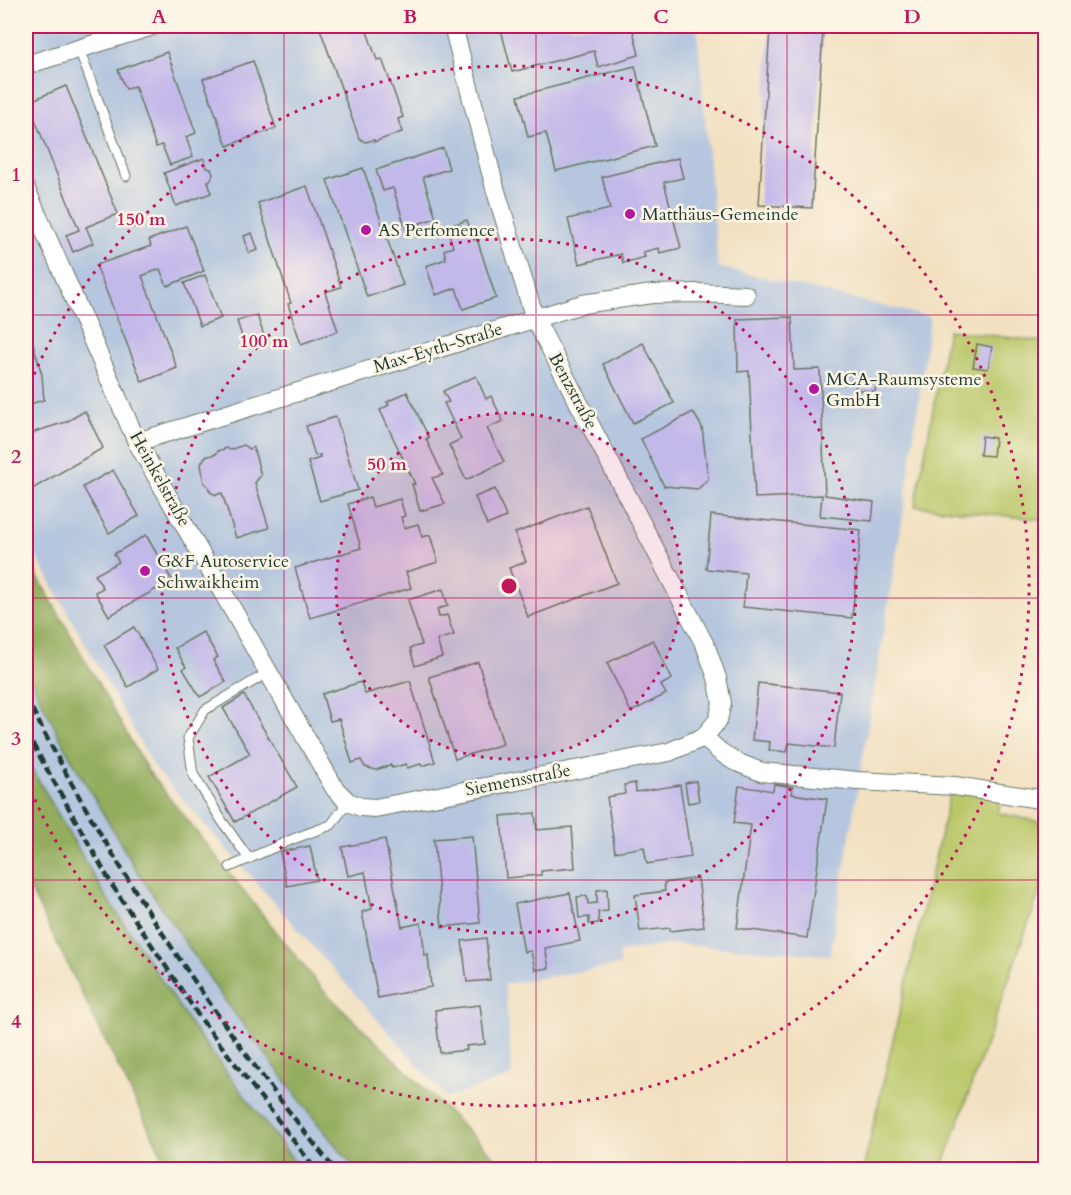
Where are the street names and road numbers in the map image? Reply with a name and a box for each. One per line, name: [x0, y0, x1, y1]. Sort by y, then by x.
street label: Max-Eyth-Straße: [370, 316, 506, 380]
street label: Benzstraße: [542, 348, 604, 434]
street label: Heinkelstraße: [123, 427, 197, 531]
street label: Siemensstraße: [463, 758, 573, 802]

